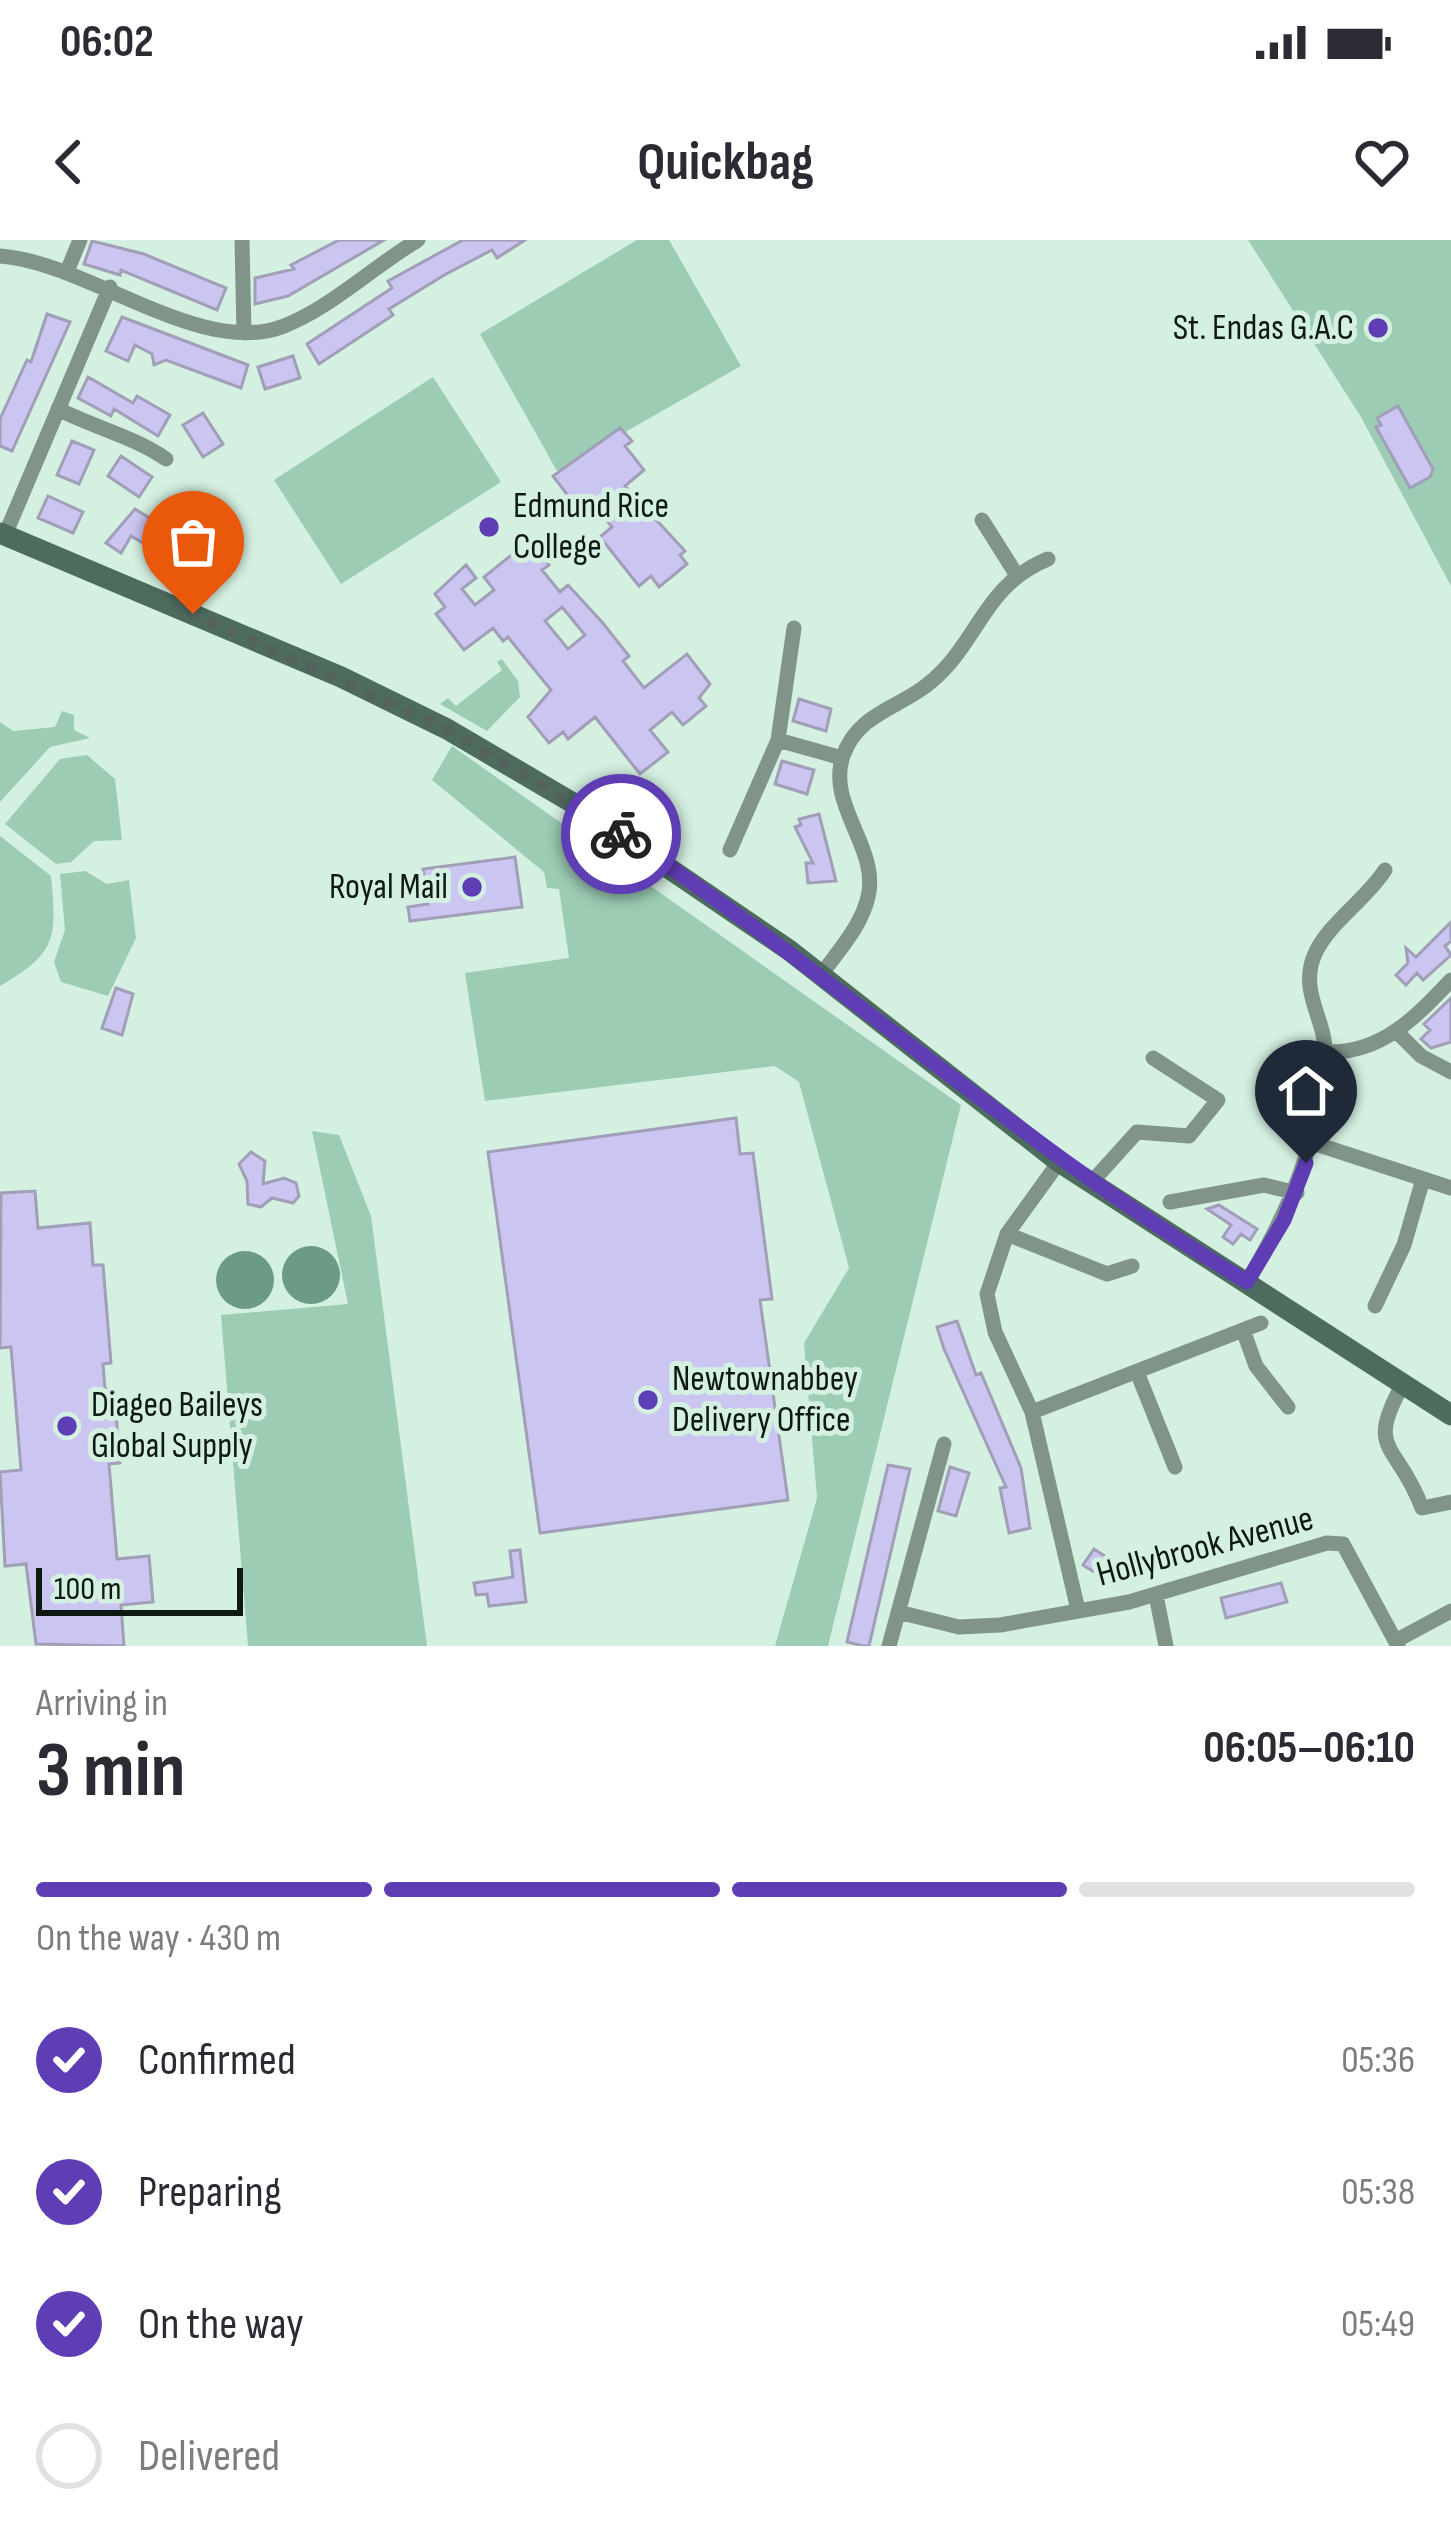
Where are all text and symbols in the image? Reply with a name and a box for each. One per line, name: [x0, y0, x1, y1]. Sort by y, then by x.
text: 06:02: [60, 15, 154, 70]
icon: back: [36, 129, 102, 195]
icon: heart: [1349, 129, 1415, 195]
text: Quickbag: [637, 130, 814, 195]
place label: St. Endas G.A.C: [1173, 307, 1354, 350]
marker: St. Endas G.A.C: [1365, 315, 1391, 341]
place label: Edmund Rice College: [513, 485, 669, 569]
pin: [142, 491, 244, 614]
icon: bag: [160, 509, 226, 575]
marker: Edmund Rice College: [476, 514, 502, 540]
courier: [561, 774, 681, 894]
icon: bike: [588, 801, 654, 867]
place label: Royal Mail: [329, 866, 448, 909]
marker: Royal Mail: [459, 874, 485, 900]
pin: [1255, 1040, 1357, 1163]
icon: home: [1273, 1058, 1339, 1124]
place label: Newtownabbey Delivery Office: [672, 1358, 858, 1442]
place label: Diageo Baileys Global Supply: [91, 1384, 263, 1468]
marker: Newtownabbey Delivery Office: [635, 1387, 661, 1413]
marker: Diageo Baileys Global Supply: [54, 1413, 80, 1439]
street label: Hollybrook Avenue: [1092, 1497, 1318, 1597]
scale bar: [36, 1562, 243, 1615]
text: 100 m: [54, 1569, 121, 1609]
text: Arriving in: [36, 1680, 168, 1727]
text: 06:05–06:10: [1203, 1721, 1415, 1776]
text: 3 min: [36, 1725, 185, 1818]
text: On the way · 430 m: [36, 1915, 281, 1962]
icon: check: [36, 2027, 102, 2093]
text: Confirmed: [138, 2033, 296, 2088]
text: 05:36: [1341, 2037, 1415, 2084]
icon: check: [36, 2159, 102, 2225]
text: Preparing: [138, 2165, 282, 2220]
text: 05:38: [1341, 2169, 1415, 2216]
icon: check: [36, 2291, 102, 2357]
text: On the way: [138, 2297, 304, 2352]
text: 05:49: [1341, 2301, 1415, 2348]
text: Delivered: [138, 2429, 280, 2484]

